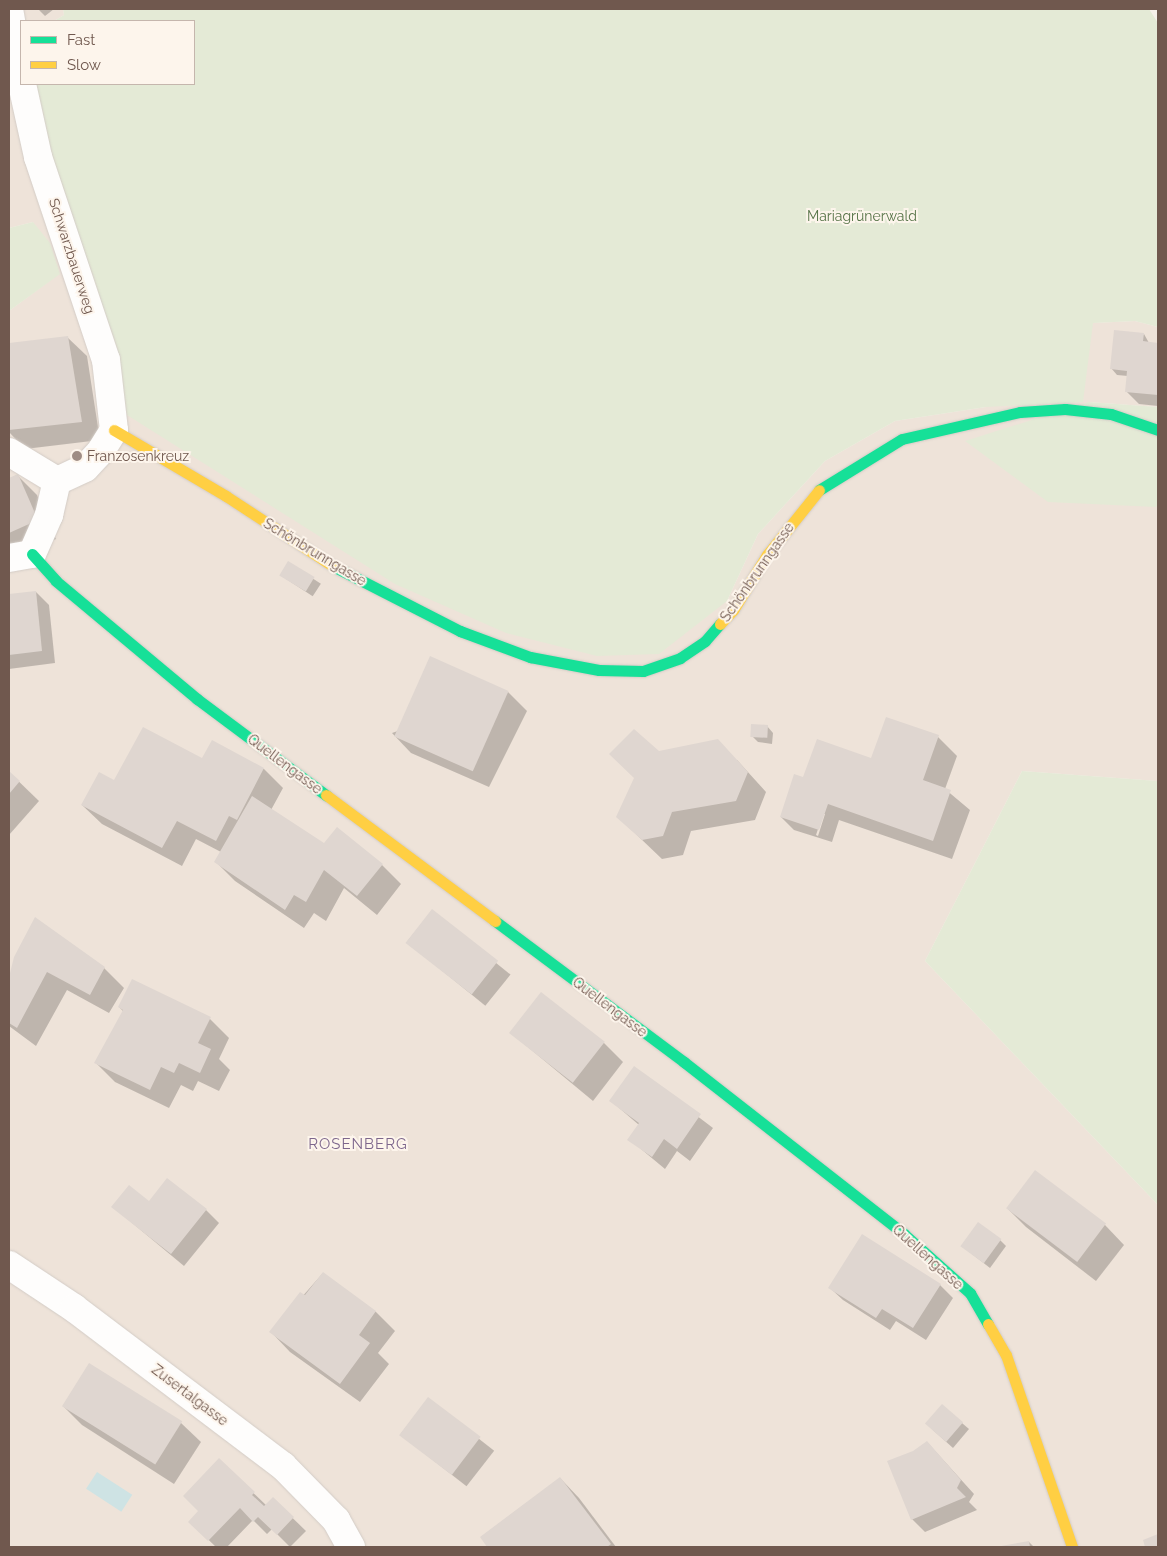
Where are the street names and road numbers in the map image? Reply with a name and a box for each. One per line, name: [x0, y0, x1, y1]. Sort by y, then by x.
street label: Schwarzbauerweg: [45, 196, 99, 316]
street label: Schönbrunngasse: [261, 515, 369, 589]
street label: Schönbrunngasse: [717, 519, 797, 625]
street label: Quellengasse: [244, 730, 326, 798]
street label: Quellengasse: [569, 973, 651, 1041]
street label: Quellengasse: [889, 1221, 967, 1293]
street label: Zusertalgasse: [149, 1361, 231, 1429]

